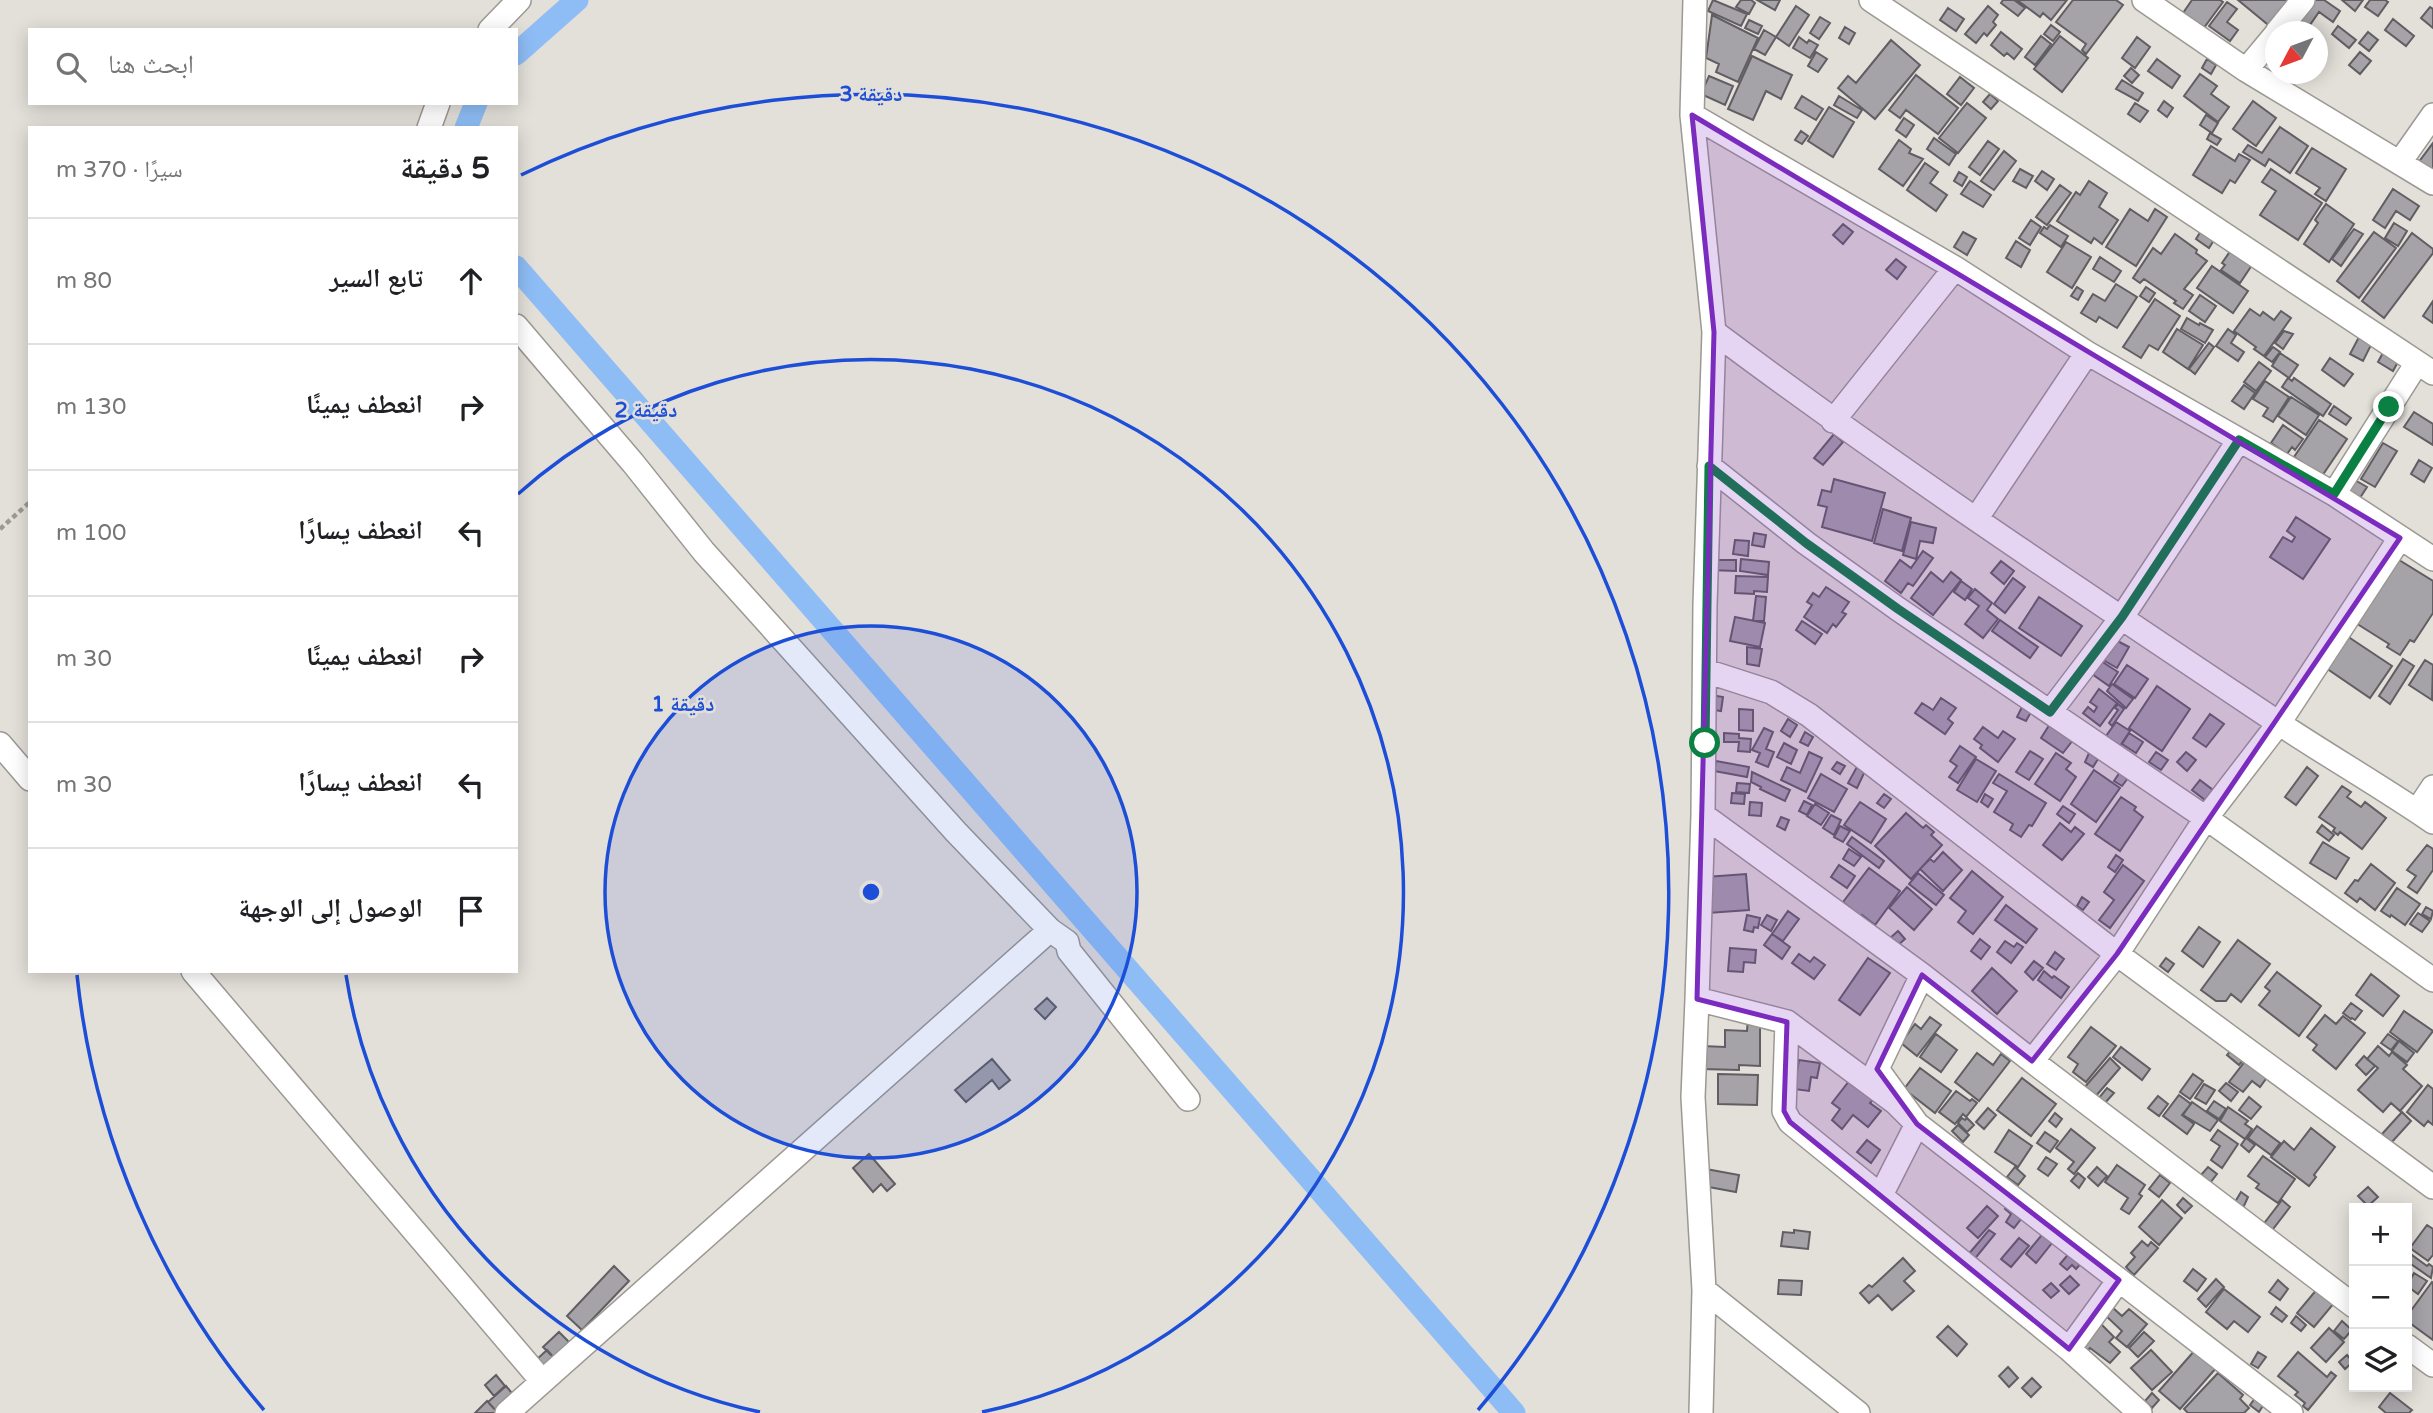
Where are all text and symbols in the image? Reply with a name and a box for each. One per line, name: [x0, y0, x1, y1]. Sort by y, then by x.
north arrow: [2265, 21, 2328, 84]
search box: [28, 28, 518, 105]
icon: search: [52, 48, 90, 86]
text: ابحث هنا: [108, 49, 194, 80]
text: 3 دقيقة: [840, 82, 902, 107]
text: 5 دقيقة: [400, 150, 490, 187]
text: سيرًا · 370 m: [56, 156, 183, 184]
icon: ahead: [452, 262, 490, 300]
text: تابع السير: [330, 263, 423, 294]
text: 80 m: [56, 267, 112, 295]
icon: right: [452, 388, 490, 426]
text: انعطف يمينًا: [306, 389, 423, 420]
route end: [2373, 391, 2404, 422]
text: 130 m: [56, 393, 126, 421]
text: 2 دقيقة: [615, 398, 677, 423]
icon: left: [452, 514, 490, 552]
text: انعطف يسارًا: [298, 515, 423, 546]
text: 100 m: [56, 519, 126, 547]
icon: right: [452, 640, 490, 678]
text: انعطف يمينًا: [306, 641, 423, 672]
text: 30 m: [56, 645, 112, 673]
text: 1 دقيقة: [652, 692, 714, 717]
route start: [1689, 727, 1720, 758]
icon: left: [452, 766, 490, 804]
text: انعطف يسارًا: [298, 767, 423, 798]
text: 30 m: [56, 771, 112, 799]
centre of rings: [859, 880, 883, 904]
icon: arrive: [452, 892, 490, 930]
text: الوصول إلى الوجهة: [239, 893, 423, 924]
map controls: [2349, 1203, 2412, 1392]
button: +: [2349, 1203, 2412, 1266]
button: −: [2349, 1266, 2412, 1329]
button: layers: [2349, 1329, 2412, 1392]

